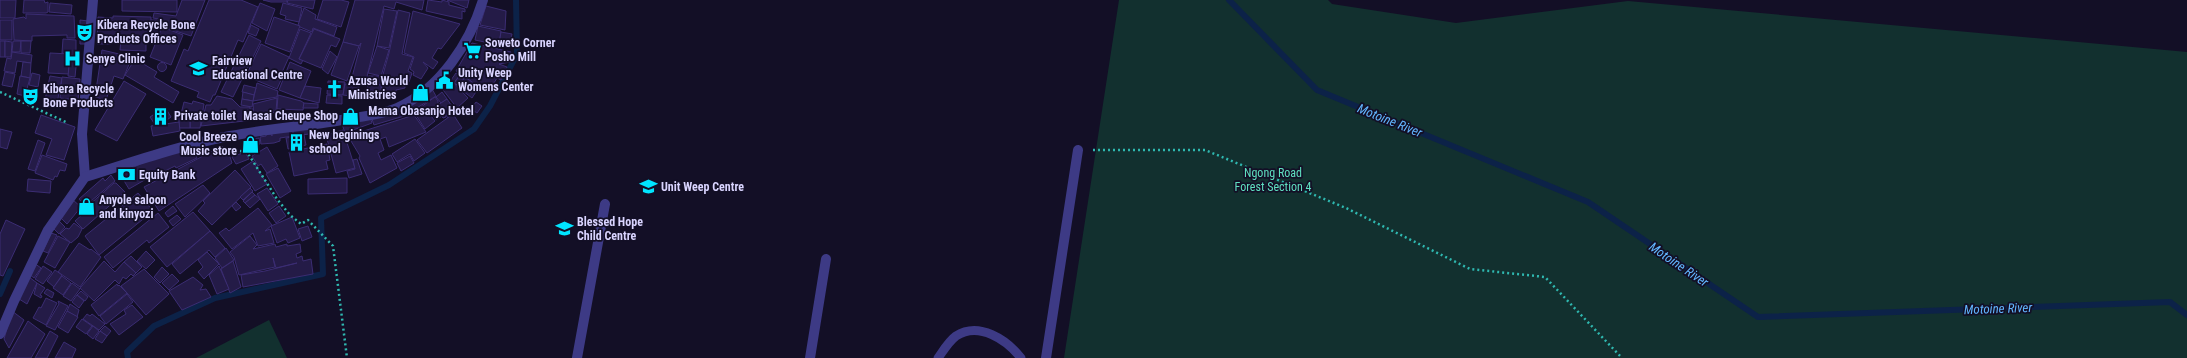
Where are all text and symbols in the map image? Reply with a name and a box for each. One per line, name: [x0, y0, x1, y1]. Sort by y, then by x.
place label: Kibera Recycle Bone Products Offices: [97, 18, 195, 46]
theatre icon: Kibera Recycle Bone Products Offices: [74, 22, 94, 42]
place label: Soweto Corner Posho Mill: [485, 36, 555, 64]
supermarket icon: Soweto Corner Posho Mill: [462, 40, 482, 60]
hospital icon: Senye Clinic: [63, 49, 83, 69]
place label: Senye Clinic: [86, 52, 146, 66]
place label: Fairview Educational Centre: [212, 54, 303, 82]
school or university icon: Fairview Educational Centre: [189, 58, 209, 78]
place label: Unity Weep Womens Center: [458, 66, 533, 94]
public building icon: Unity Weep Womens Center: [435, 70, 455, 90]
place label: Azusa World Ministries: [348, 74, 408, 102]
church icon: Azusa World Ministries: [325, 78, 345, 98]
place label: Kibera Recycle Bone Products: [43, 82, 114, 110]
shop icon: Mama Obasanjo Hotel: [411, 82, 431, 102]
theatre icon: Kibera Recycle Bone Products: [20, 86, 40, 106]
water label: Motoine River: [1355, 101, 1425, 141]
place label: Mama Obasanjo Hotel: [368, 104, 474, 118]
building icon: Private toilet: [151, 106, 171, 126]
shop icon: Masai Cheupe Shop: [341, 106, 361, 126]
place label: Private toilet: [174, 109, 236, 123]
place label: Masai Cheupe Shop: [243, 109, 338, 123]
place label: New beginings school: [309, 128, 380, 156]
place label: Cool Breeze Music store: [179, 130, 237, 158]
building icon: New beginings school: [286, 132, 306, 152]
shop icon: Cool Breeze Music store: [240, 134, 260, 154]
bank icon: Equity Bank: [116, 165, 136, 185]
park label: Ngong Road Forest Section 4: [1235, 166, 1311, 194]
place label: Equity Bank: [139, 168, 196, 182]
school or university icon: Unit Weep Centre: [638, 177, 658, 197]
place label: Unit Weep Centre: [661, 180, 744, 194]
place label: Anyole saloon and kinyozi: [99, 193, 167, 221]
shop icon: Anyole saloon and kinyozi: [76, 197, 96, 217]
place label: Blessed Hope Child Centre: [577, 215, 643, 243]
school or university icon: Blessed Hope Child Centre: [554, 219, 574, 239]
water label: Motoine River: [1646, 239, 1712, 290]
water label: Motoine River: [1964, 300, 2034, 317]

